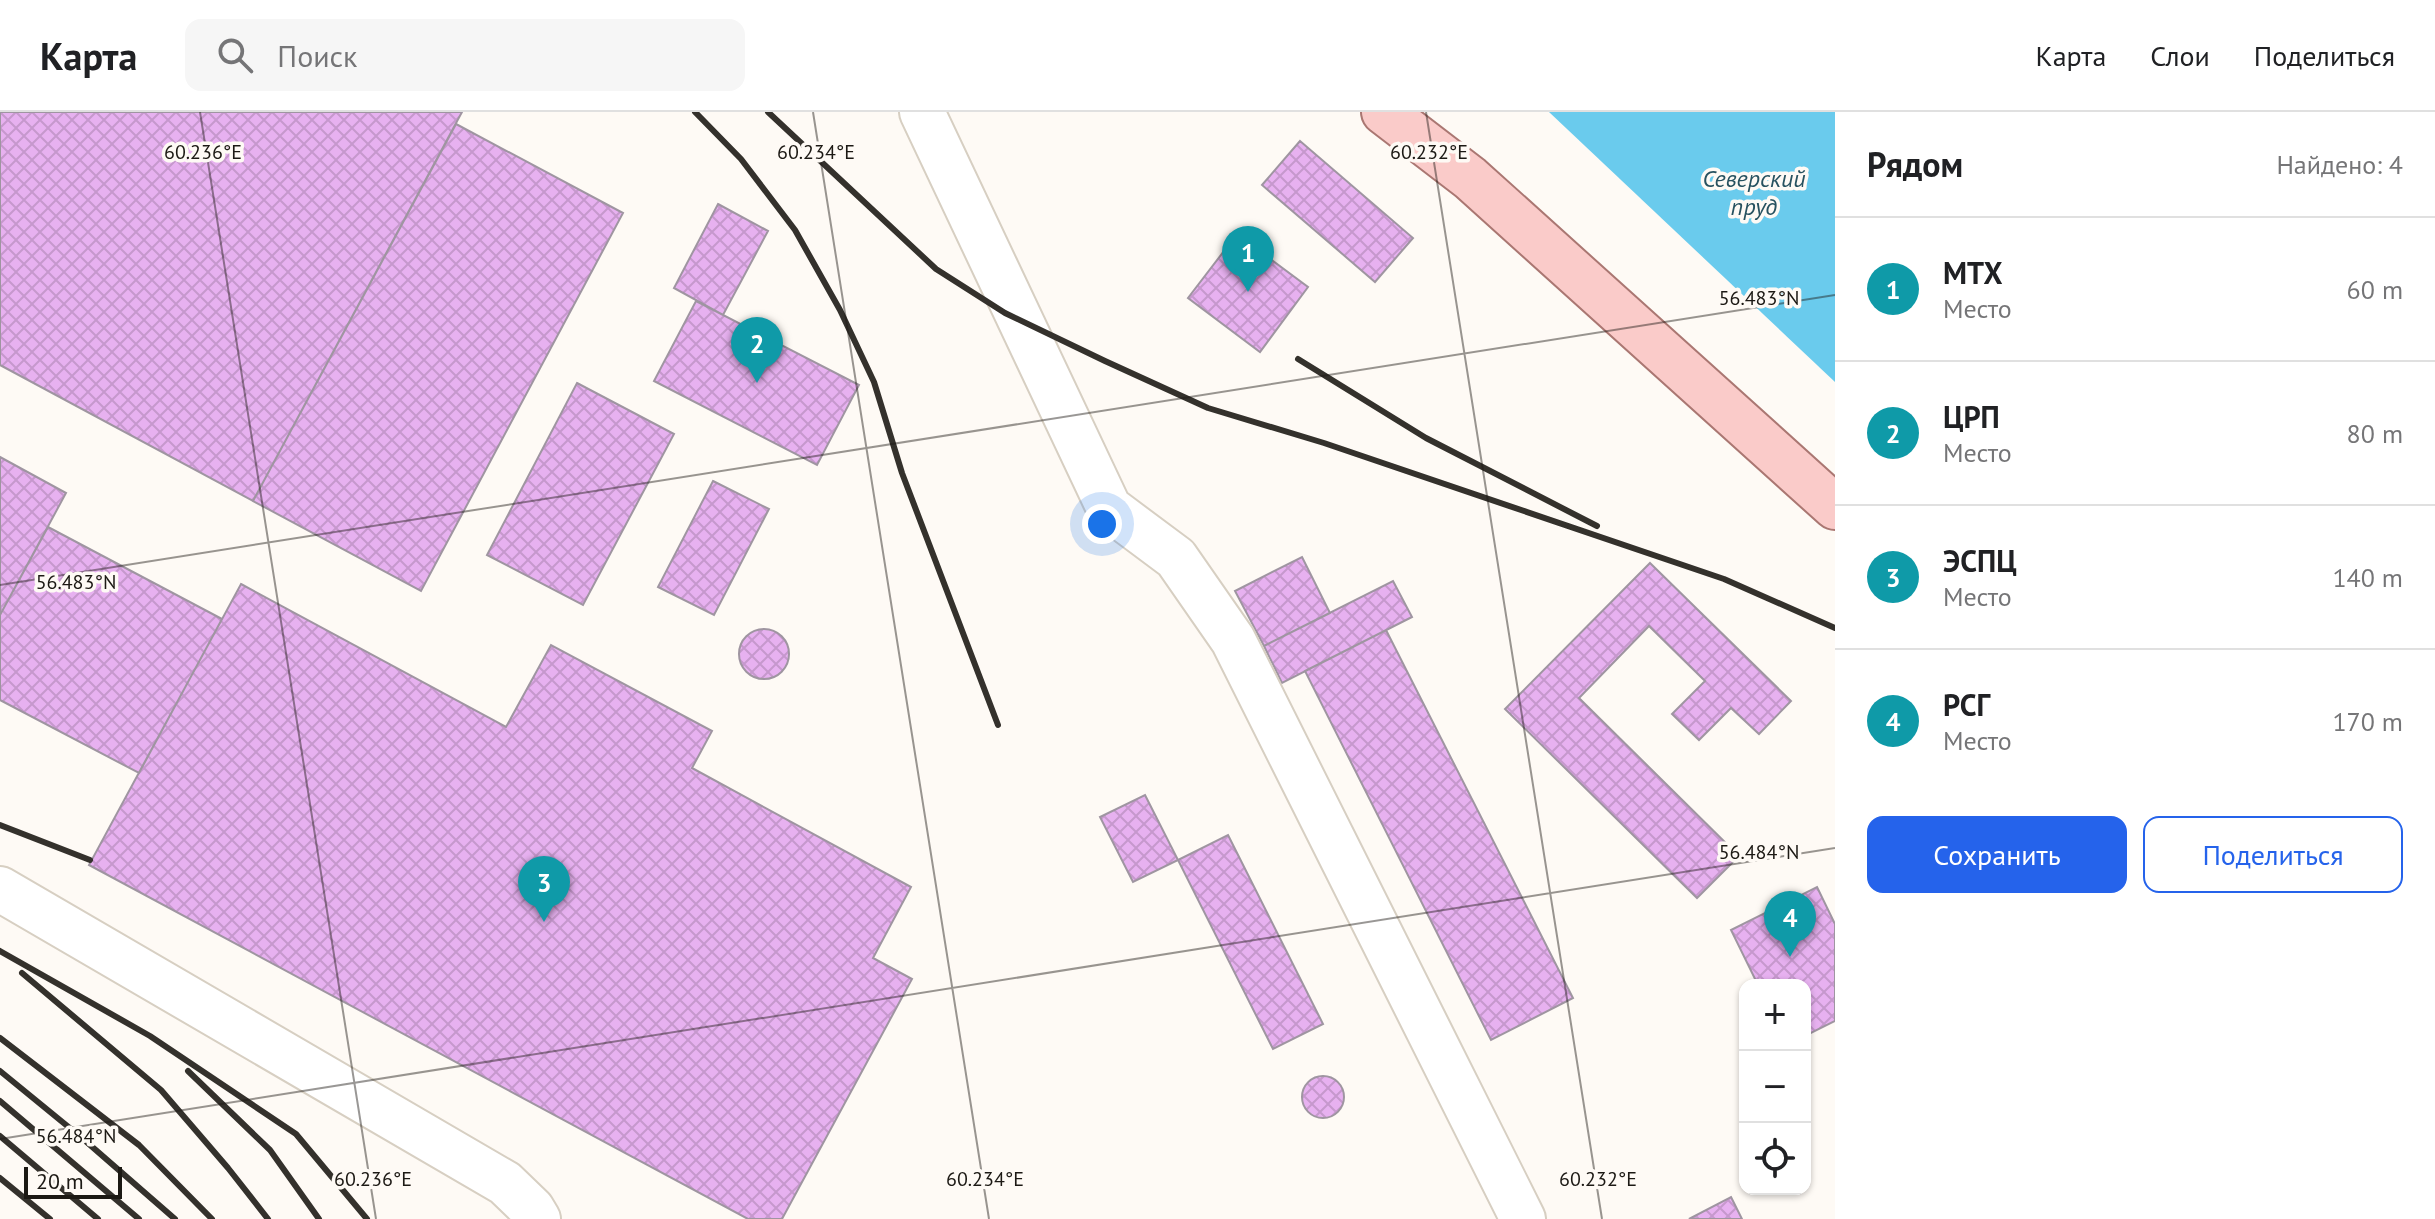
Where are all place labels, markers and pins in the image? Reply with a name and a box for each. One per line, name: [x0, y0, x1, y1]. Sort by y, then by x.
pin: 1: [1222, 226, 1274, 292]
pin: 2: [731, 317, 783, 383]
pin: 3: [518, 856, 570, 922]
pin: 4: [1764, 891, 1816, 957]

